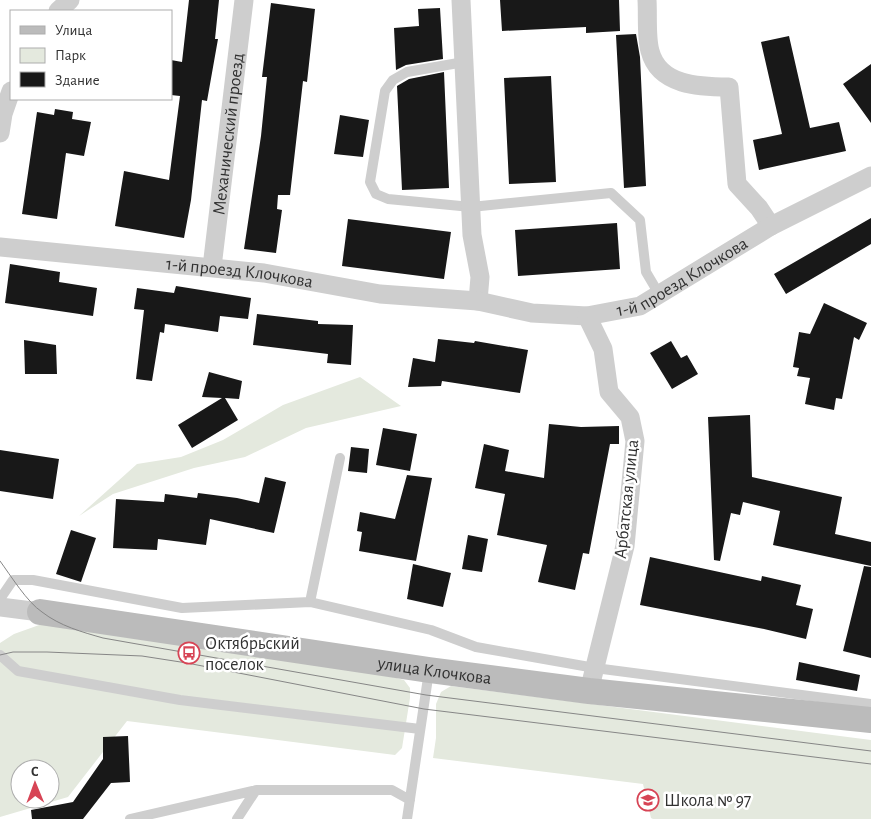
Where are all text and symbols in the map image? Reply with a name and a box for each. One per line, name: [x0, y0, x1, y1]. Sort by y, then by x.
legend: [10, 10, 172, 100]
text: Улица: [55, 23, 92, 38]
text: Парк: [55, 48, 86, 63]
street label: Механический проезд: [210, 52, 248, 216]
text: Здание: [55, 73, 100, 88]
street label: 1-й проезд Клочкова: [615, 234, 751, 320]
street label: 1-й проезд Клочкова: [165, 255, 314, 292]
street label: Арбатская улица: [611, 438, 642, 560]
place label: Октябрьский поселок: [205, 634, 300, 674]
bus stop icon: Октябрьский поселок: [177, 641, 201, 665]
street label: улица Клочкова: [375, 654, 493, 688]
north arrow: [10, 759, 60, 809]
text: С: [31, 765, 39, 779]
school or university icon: Школа № 97: [636, 788, 660, 812]
place label: Школа № 97: [664, 792, 751, 810]

